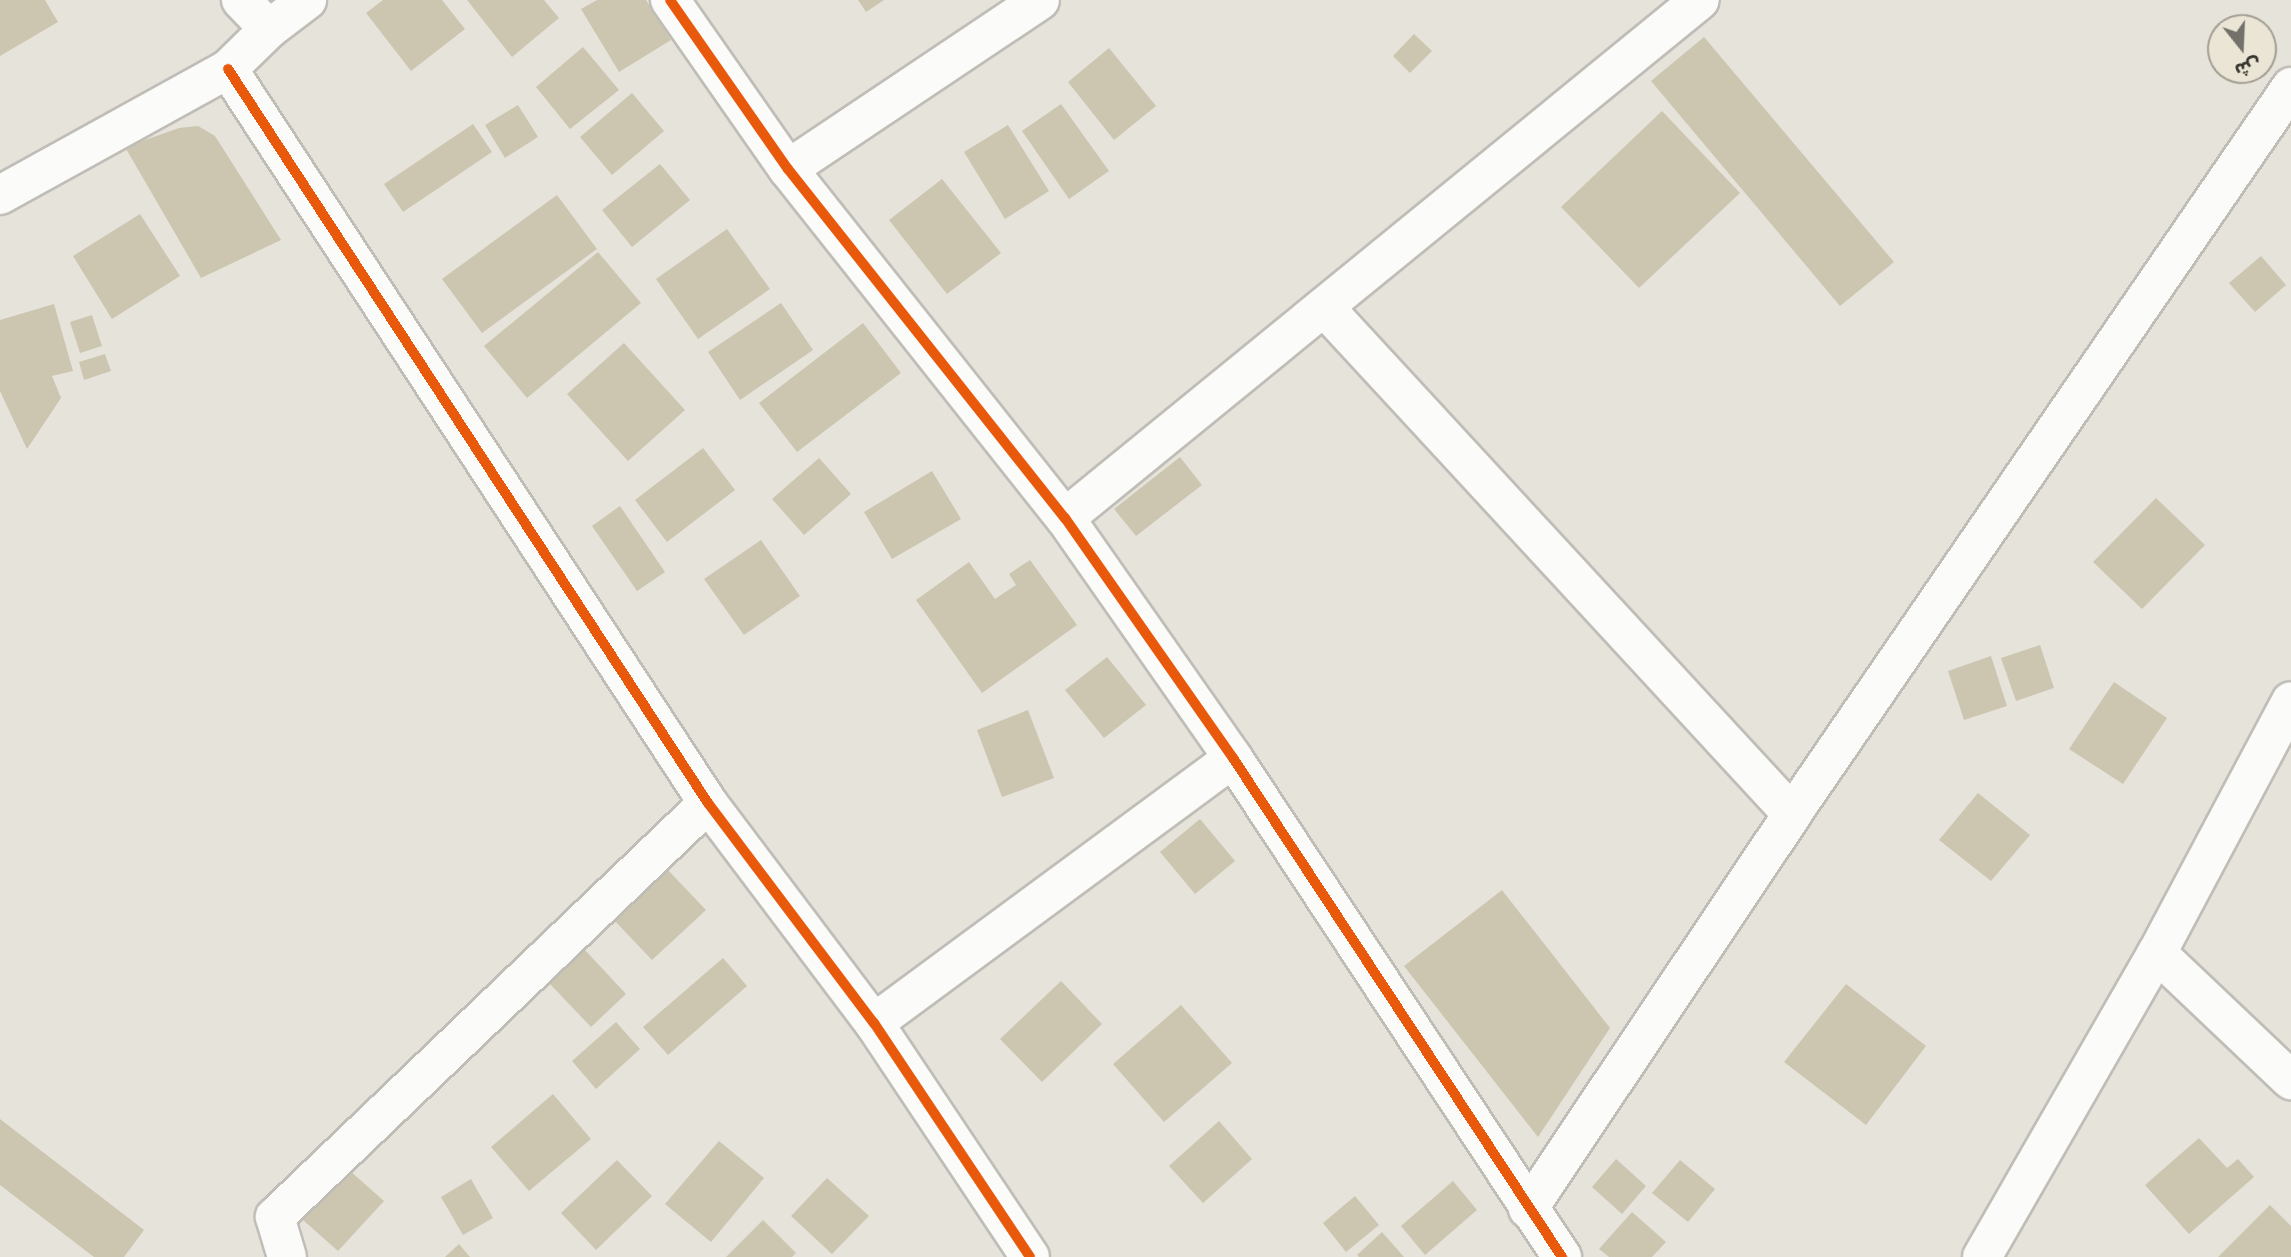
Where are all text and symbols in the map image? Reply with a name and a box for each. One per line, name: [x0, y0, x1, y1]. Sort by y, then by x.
north arrow: [2207, 14, 2277, 84]
text: ش: [2232, 53, 2264, 83]

